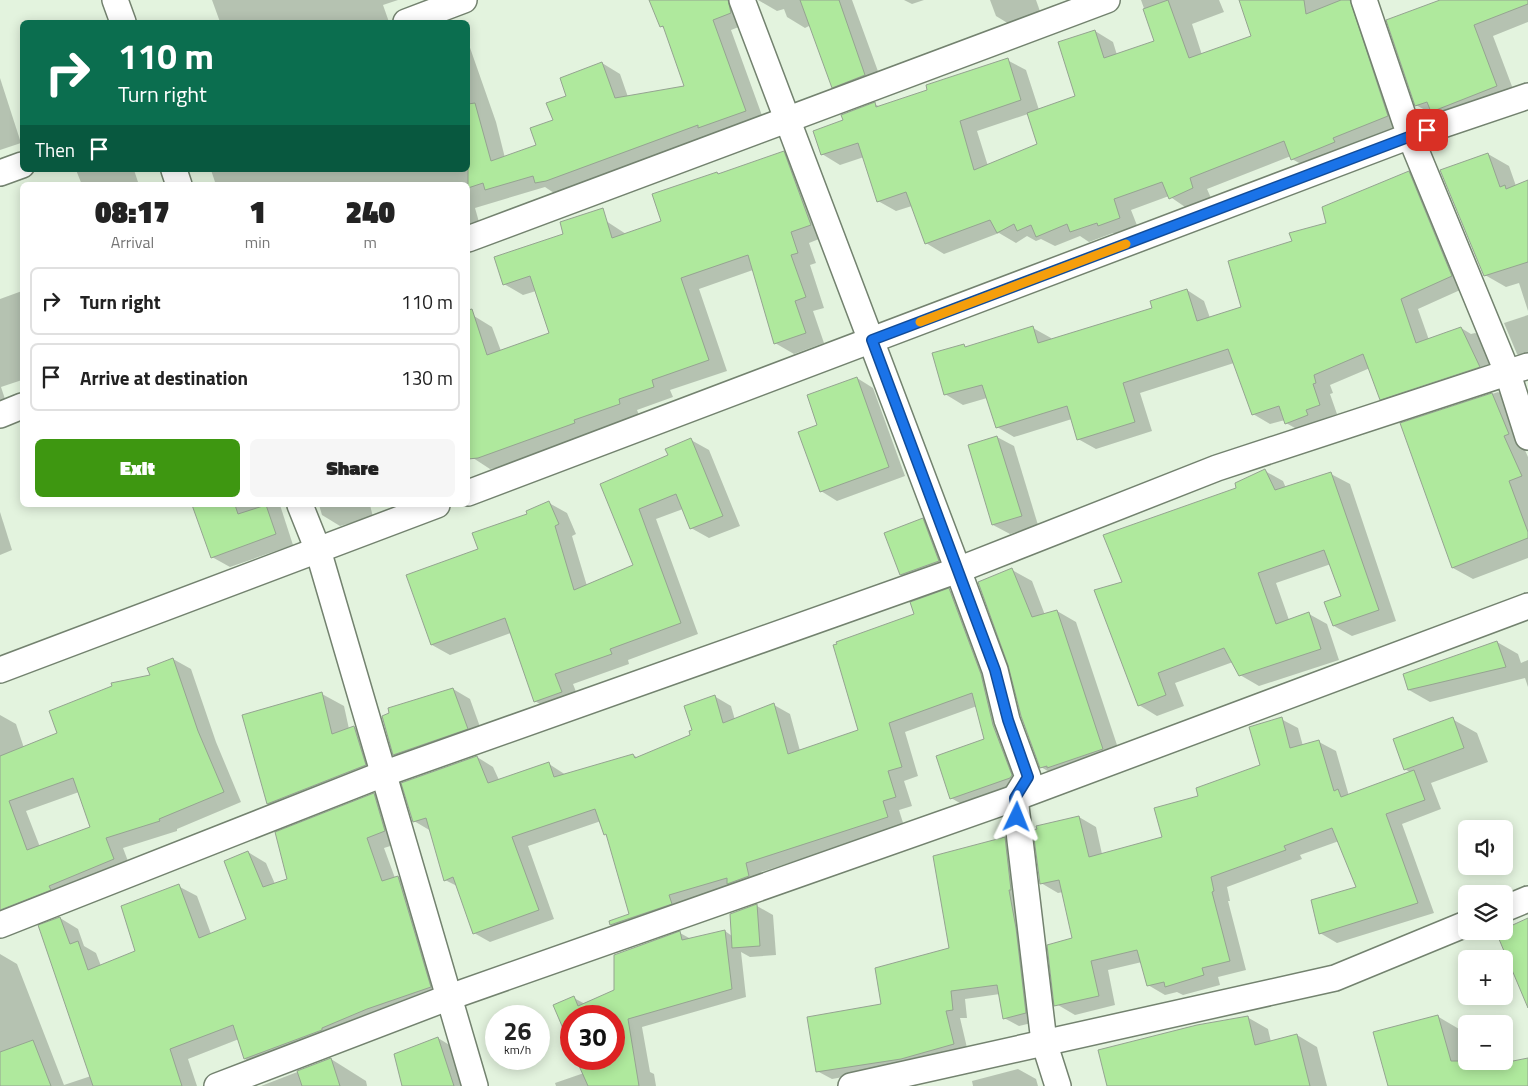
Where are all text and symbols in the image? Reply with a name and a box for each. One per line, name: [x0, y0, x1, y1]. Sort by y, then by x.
text: 110 m: [118, 29, 214, 83]
icon: right: [35, 40, 100, 105]
text: Turn right: [118, 77, 207, 111]
pin: [1406, 109, 1448, 151]
icon: arrive: [1413, 116, 1441, 144]
text: Then: [35, 135, 75, 164]
icon: arrive: [85, 135, 113, 163]
text: 08:17: [95, 189, 170, 235]
text: 1: [249, 189, 266, 235]
text: 240: [345, 189, 395, 235]
text: Arrival: [111, 230, 154, 254]
text: min: [245, 230, 270, 254]
text: m: [363, 230, 377, 254]
icon: right: [37, 287, 65, 315]
text: Turn right: [80, 287, 161, 316]
text: 110 m: [401, 287, 453, 316]
icon: arrive: [37, 363, 65, 391]
text: Arrive at destination: [80, 363, 248, 392]
text: 130 m: [401, 363, 453, 392]
button: Exit: [35, 439, 240, 497]
button: Share: [250, 439, 455, 497]
position arrow: [990, 790, 1042, 842]
map controls: [1458, 820, 1513, 1070]
button: sound: [1458, 820, 1513, 875]
button: layers: [1458, 885, 1513, 940]
button: +: [1458, 950, 1513, 1005]
speed limit sign: 30: [560, 1005, 625, 1070]
text: 26: [503, 1012, 532, 1050]
button: −: [1458, 1015, 1513, 1070]
text: km/h: [504, 1040, 531, 1059]

